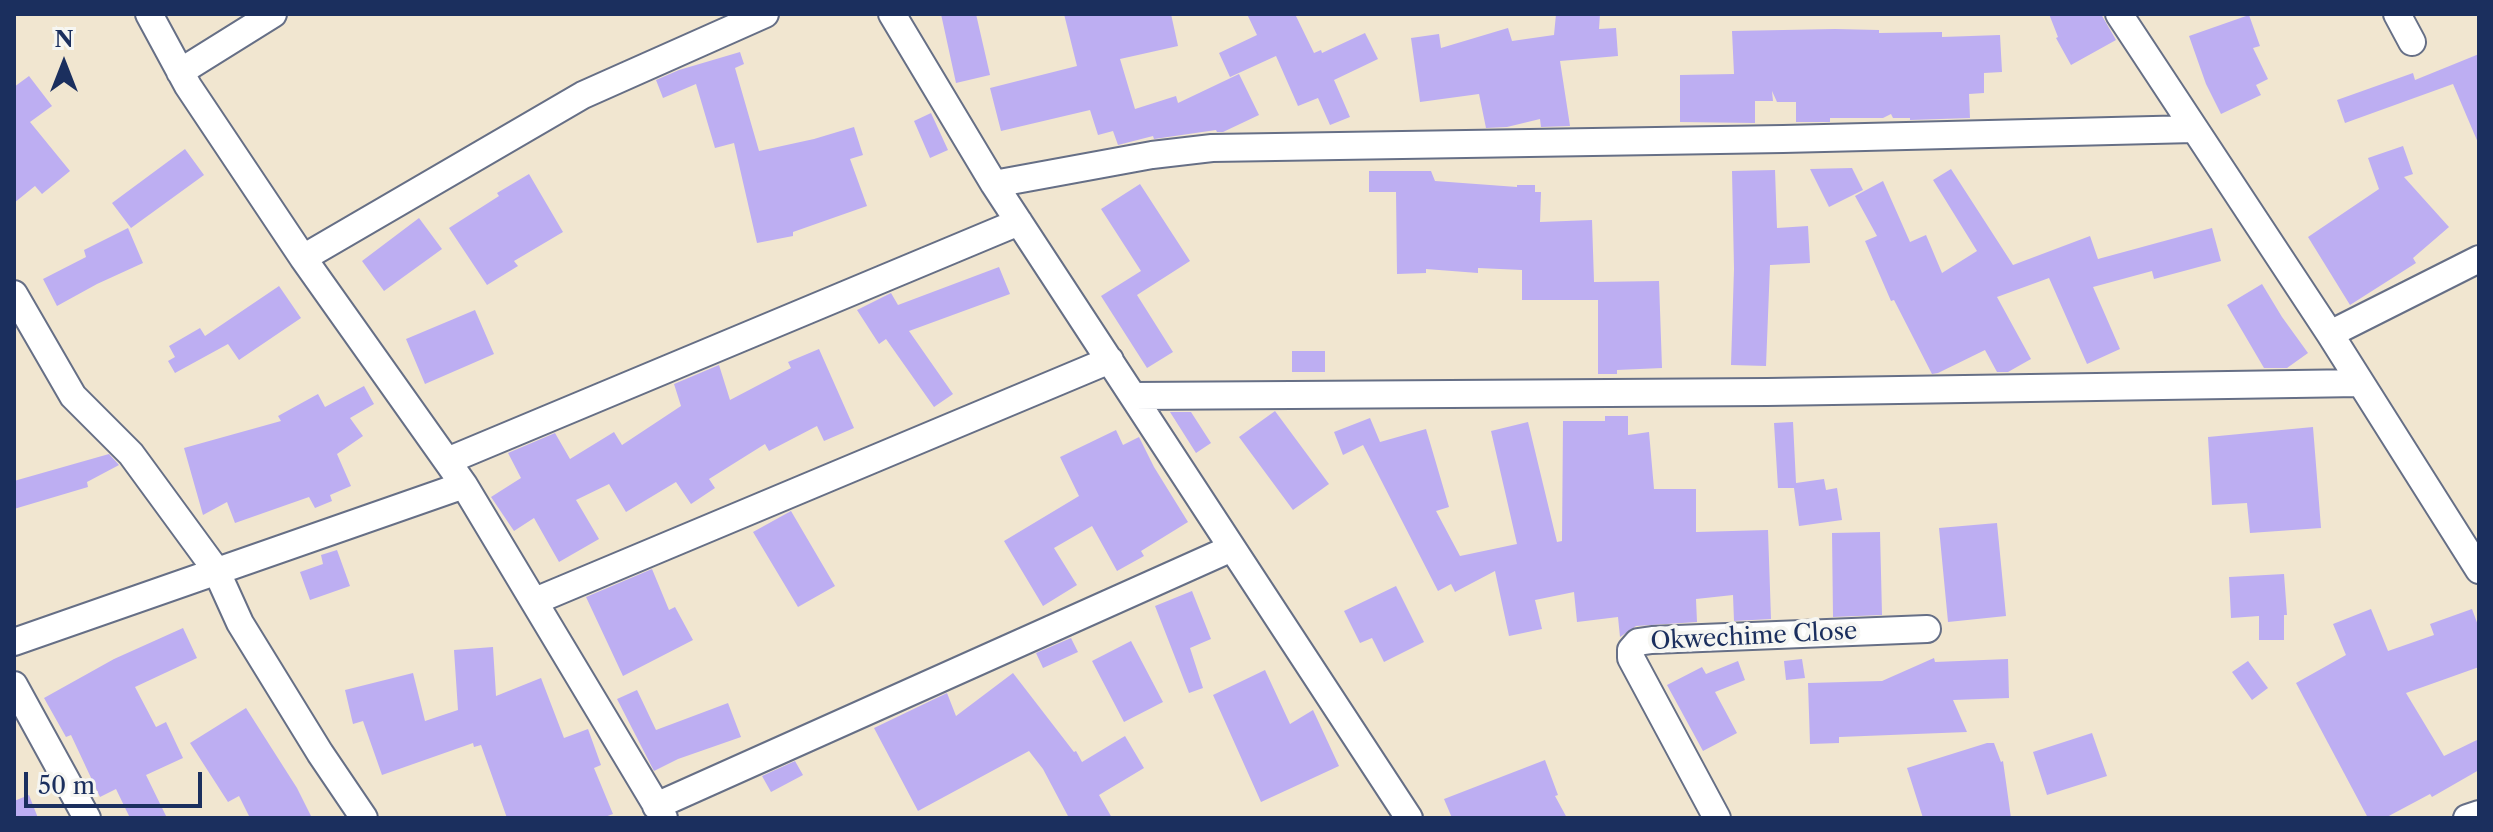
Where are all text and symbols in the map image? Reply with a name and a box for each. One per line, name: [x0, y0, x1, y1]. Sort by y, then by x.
north arrow: [24, 24, 104, 104]
text: N: [54, 26, 74, 53]
street label: Okwechime Close: [1650, 617, 1858, 657]
scale bar: [28, 756, 206, 806]
text: 50 m: [38, 771, 95, 800]

